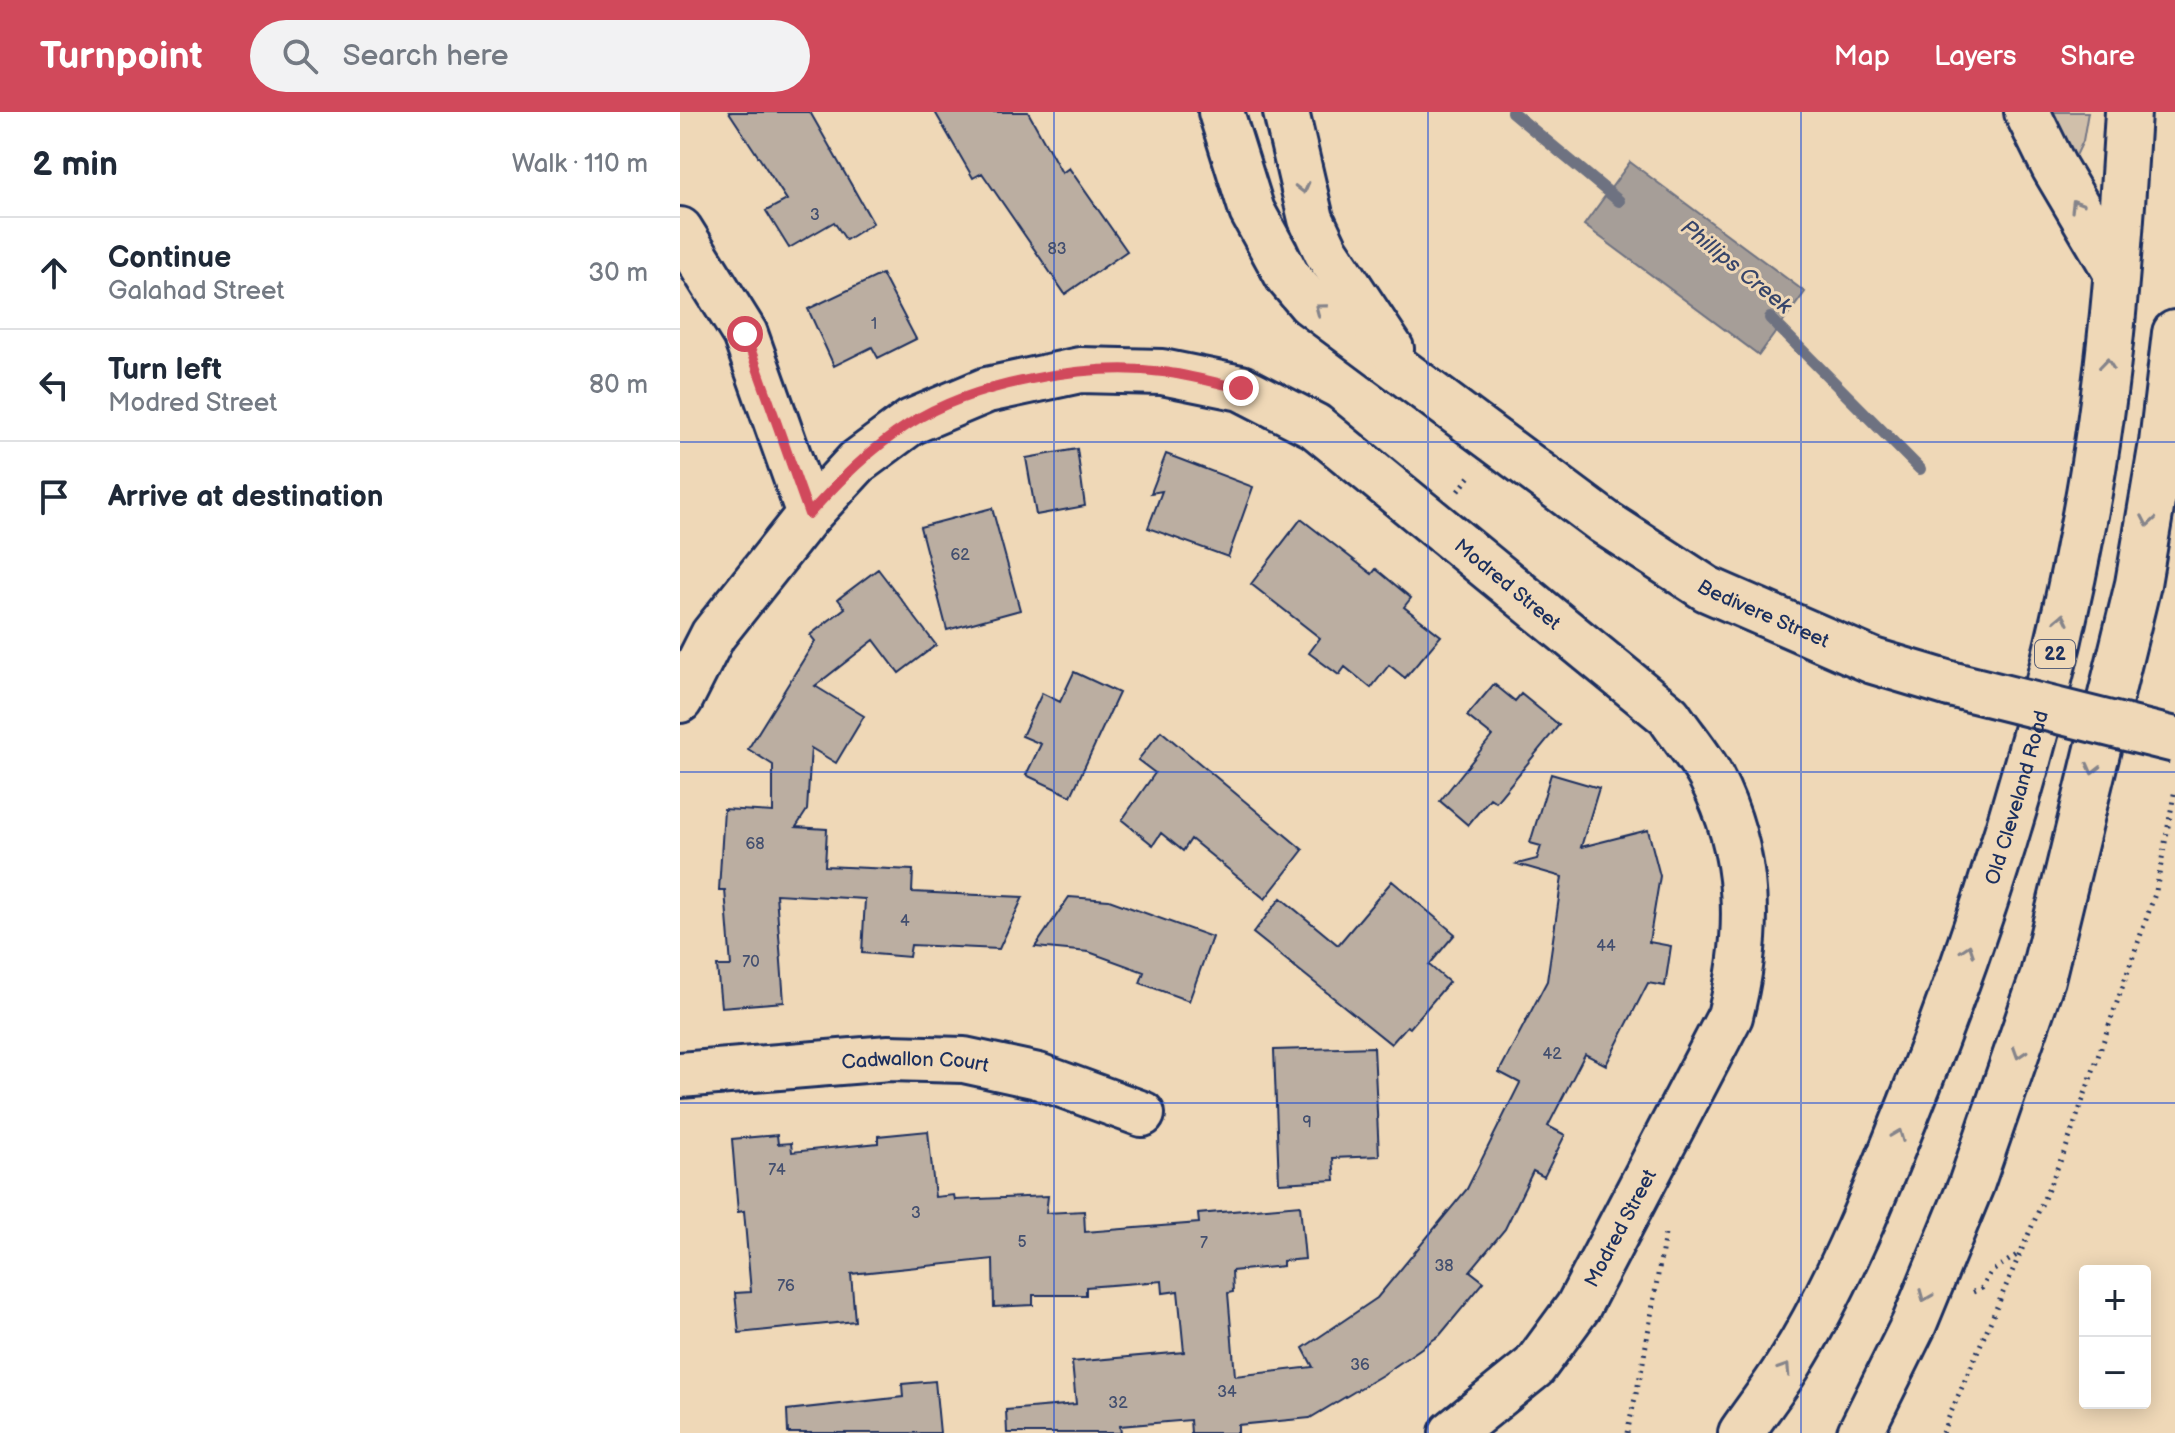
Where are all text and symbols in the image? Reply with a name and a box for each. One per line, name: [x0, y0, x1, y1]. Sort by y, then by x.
search box: [250, 20, 810, 92]
text: Turnpoint: [40, 34, 202, 79]
icon: search: [278, 34, 322, 78]
text: Search here: [342, 38, 509, 74]
text: Map: [1834, 40, 1890, 73]
text: Layers: [1934, 40, 2017, 73]
text: Share: [2061, 40, 2135, 73]
text: 2 min: [32, 144, 118, 185]
text: Walk · 110 m: [512, 149, 648, 180]
one-way arrow: [1293, 181, 1310, 194]
one-way arrow: [2071, 199, 2086, 214]
house number: 3: [810, 206, 820, 225]
water label: Phillips Creek: [1675, 214, 1798, 321]
text: Continue: [108, 240, 231, 276]
house number: 83: [1047, 240, 1067, 259]
icon: ahead: [32, 251, 76, 295]
text: 30 m: [588, 258, 648, 289]
text: Galahad Street: [108, 276, 284, 307]
one-way arrow: [1314, 305, 1329, 319]
house number: 1: [871, 315, 877, 334]
route start: [727, 316, 763, 352]
text: Turn left: [108, 352, 222, 388]
one-way arrow: [2099, 357, 2116, 370]
icon: left: [32, 363, 76, 407]
text: 80 m: [589, 370, 648, 401]
route end: [1223, 370, 1259, 406]
text: Modred Street: [108, 388, 277, 419]
icon: arrive: [32, 475, 76, 519]
text: Arrive at destination: [108, 479, 384, 515]
one-way arrow: [2141, 514, 2158, 528]
street label: Modred Street: [1449, 534, 1565, 635]
house number: 62: [950, 546, 970, 565]
street label: Bedivere Street: [1692, 575, 1833, 653]
one-way arrow: [2053, 613, 2070, 627]
road number: 22: [2035, 640, 2075, 668]
street label: Old Cleveland Road: [1980, 708, 2054, 888]
one-way arrow: [2086, 761, 2103, 775]
house number: 68: [745, 835, 765, 854]
house number: 4: [900, 912, 910, 931]
house number: 44: [1596, 937, 1616, 956]
one-way arrow: [1959, 944, 1975, 958]
house number: 70: [742, 953, 760, 972]
house number: 42: [1542, 1045, 1562, 1064]
one-way arrow: [2012, 1046, 2028, 1060]
street label: Cadwallon Court: [841, 1047, 991, 1078]
house number: 9: [1302, 1113, 1312, 1132]
one-way arrow: [1889, 1129, 1905, 1143]
house number: 74: [768, 1161, 786, 1180]
street label: Modred Street: [1580, 1165, 1662, 1292]
house number: 3: [911, 1204, 921, 1223]
house number: 5: [1017, 1233, 1027, 1252]
house number: 7: [1200, 1234, 1208, 1253]
house number: 38: [1434, 1257, 1454, 1276]
map controls: [2079, 1265, 2151, 1409]
button: +: [2079, 1265, 2151, 1337]
house number: 76: [777, 1277, 795, 1296]
one-way arrow: [1919, 1288, 1935, 1302]
button: −: [2079, 1337, 2151, 1409]
house number: 36: [1350, 1356, 1370, 1375]
one-way arrow: [1776, 1363, 1791, 1377]
house number: 34: [1217, 1383, 1237, 1402]
house number: 32: [1108, 1394, 1128, 1413]

